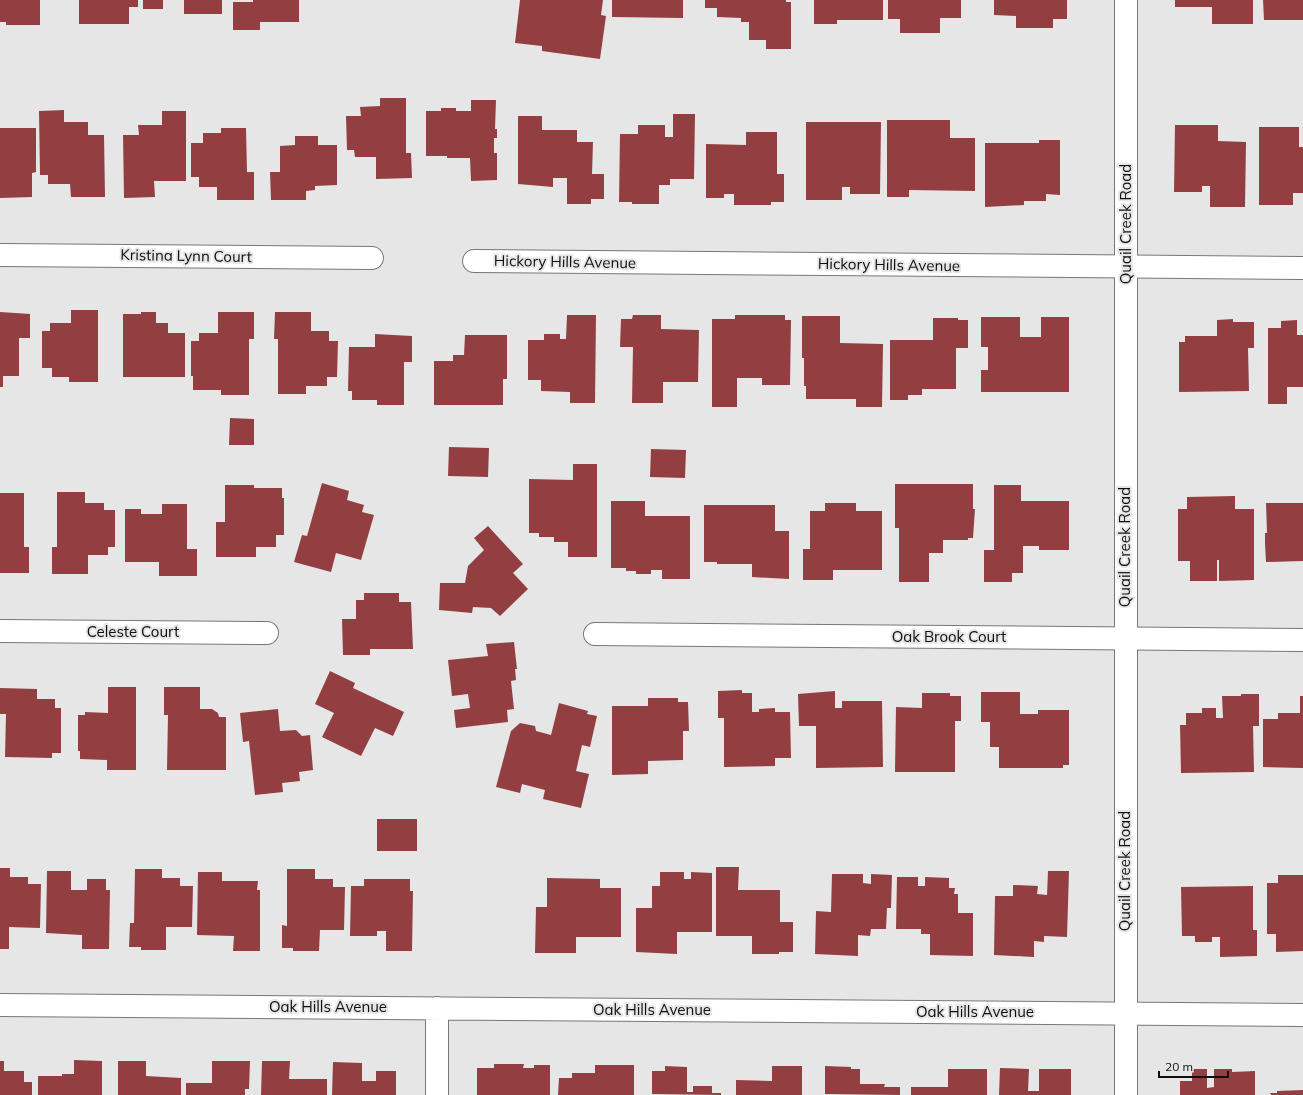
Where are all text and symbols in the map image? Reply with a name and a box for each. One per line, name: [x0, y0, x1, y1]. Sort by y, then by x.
street label: Quail Creek Road: [1116, 164, 1135, 284]
street label: Kristina Lynn Court: [120, 245, 252, 266]
street label: Hickory Hills Avenue: [494, 251, 636, 272]
street label: Hickory Hills Avenue: [818, 254, 960, 275]
street label: Quail Creek Road: [1115, 487, 1134, 607]
street label: Celeste Court: [87, 622, 179, 641]
street label: Oak Brook Court: [892, 627, 1006, 646]
street label: Quail Creek Road: [1115, 811, 1134, 931]
street label: Oak Hills Avenue: [269, 997, 387, 1016]
street label: Oak Hills Avenue: [593, 1000, 711, 1019]
street label: Oak Hills Avenue: [916, 1002, 1034, 1021]
scale bar: [1159, 1053, 1228, 1079]
text: 20 m: [1165, 1059, 1193, 1074]

